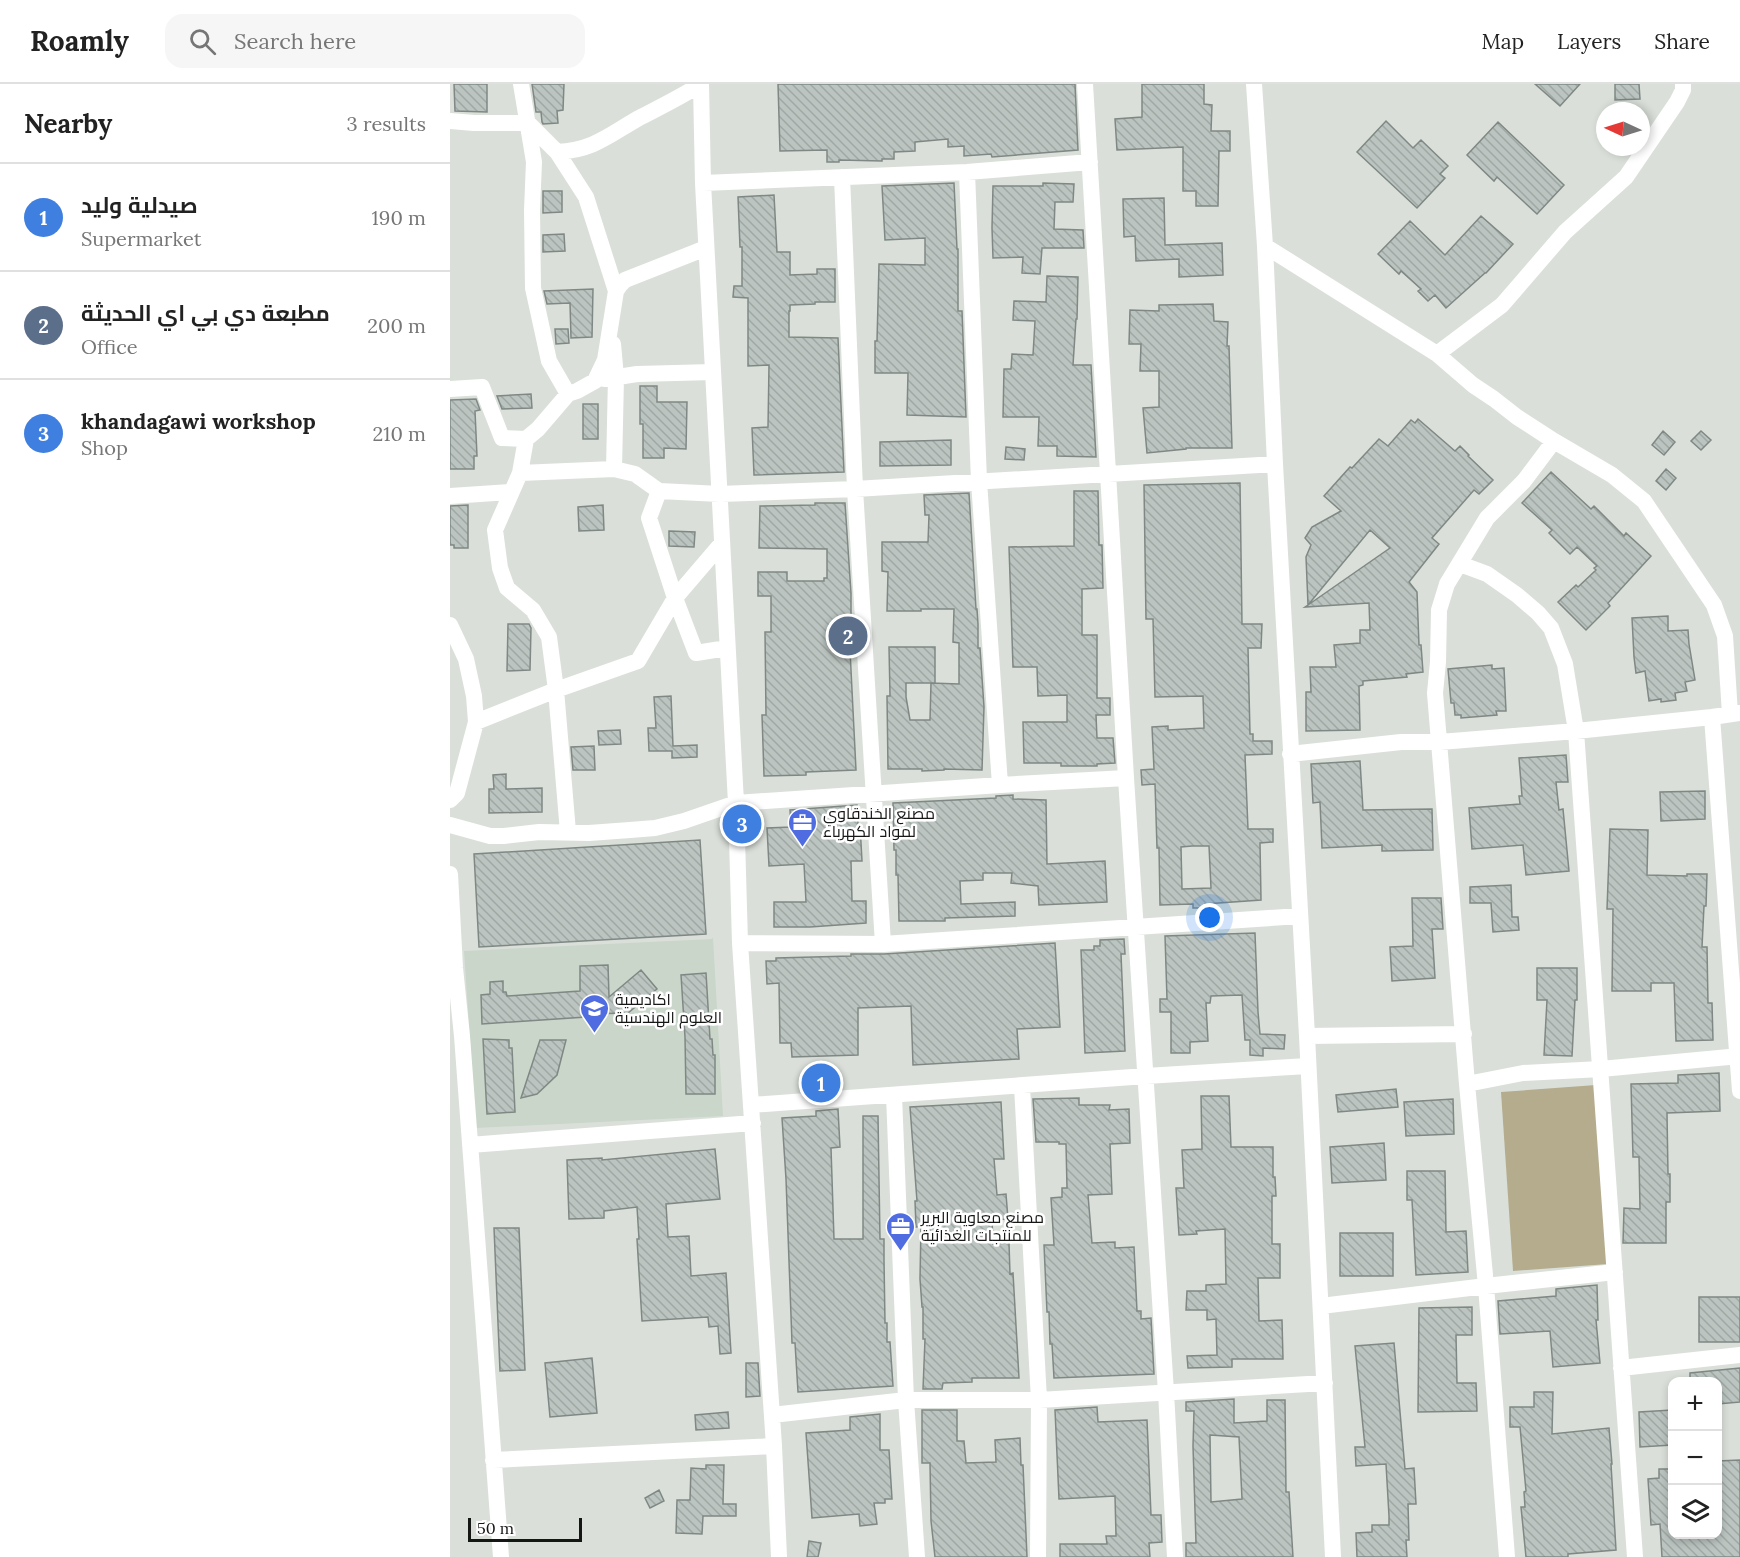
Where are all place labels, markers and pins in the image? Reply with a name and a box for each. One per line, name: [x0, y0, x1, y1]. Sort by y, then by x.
pin: 2: [828, 614, 868, 658]
pin: 3: [722, 802, 762, 846]
place label: مصنع الخندقاوي لمواد الكهرباء: [823, 803, 935, 842]
office icon: مصنع الخندقاوي لمواد الكهرباء: [786, 806, 818, 848]
place label: اكاديمية العلوم الهندسية: [615, 989, 722, 1029]
school or university icon: اكاديمية العلوم الهندسية: [578, 992, 610, 1034]
pin: 1: [802, 1060, 841, 1106]
place label: مصنع معاوية البرير للمنتجات الغذائية: [920, 1207, 1044, 1245]
office icon: مصنع معاوية البرير للمنتجات الغذائية: [884, 1210, 916, 1252]

